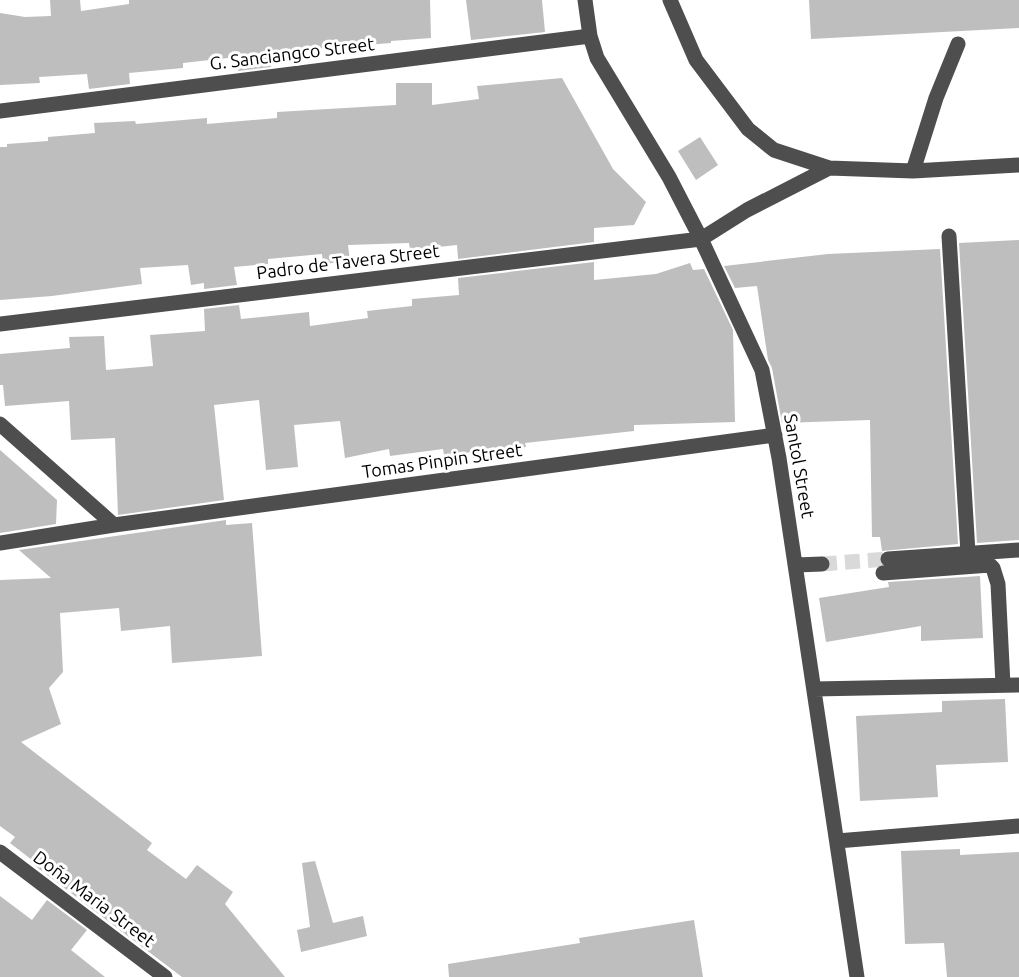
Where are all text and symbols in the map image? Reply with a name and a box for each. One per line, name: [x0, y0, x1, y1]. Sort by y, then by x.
street label: G. Sanciangco Street: [208, 33, 375, 73]
street label: Padro de Tavera Street: [255, 240, 440, 282]
street label: Santol Street: [781, 412, 819, 520]
street label: Tomas Pinpin Street: [361, 439, 523, 481]
street label: Doña Maria Street: [30, 846, 159, 950]

